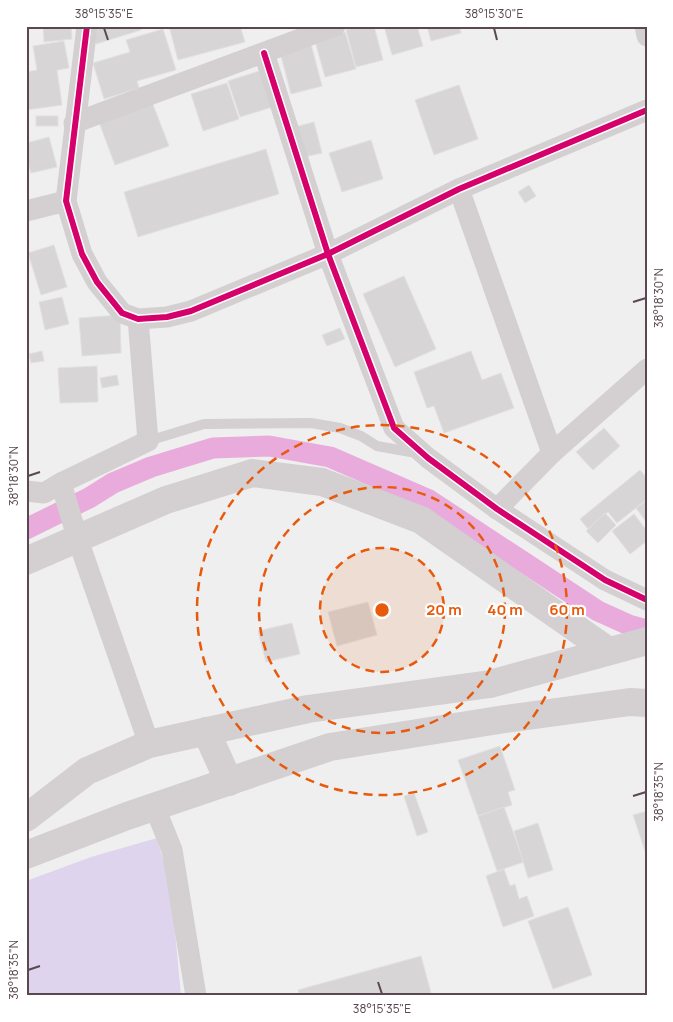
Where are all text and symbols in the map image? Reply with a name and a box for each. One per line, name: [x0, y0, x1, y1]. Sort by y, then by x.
text: 38°15'35"E: [75, 5, 133, 22]
text: 38°15'30"E: [465, 5, 523, 22]
text: 38°18'30"N: [650, 268, 667, 328]
text: 38°18'30"N: [5, 446, 22, 506]
text: 20 m: [426, 599, 462, 620]
text: 40 m: [487, 599, 523, 620]
text: 60 m: [549, 599, 585, 620]
centre of rings: [373, 601, 391, 619]
text: 38°18'35"N: [650, 762, 667, 822]
text: 38°18'35"N: [5, 940, 22, 1000]
text: 38°15'35"E: [353, 1000, 411, 1017]

